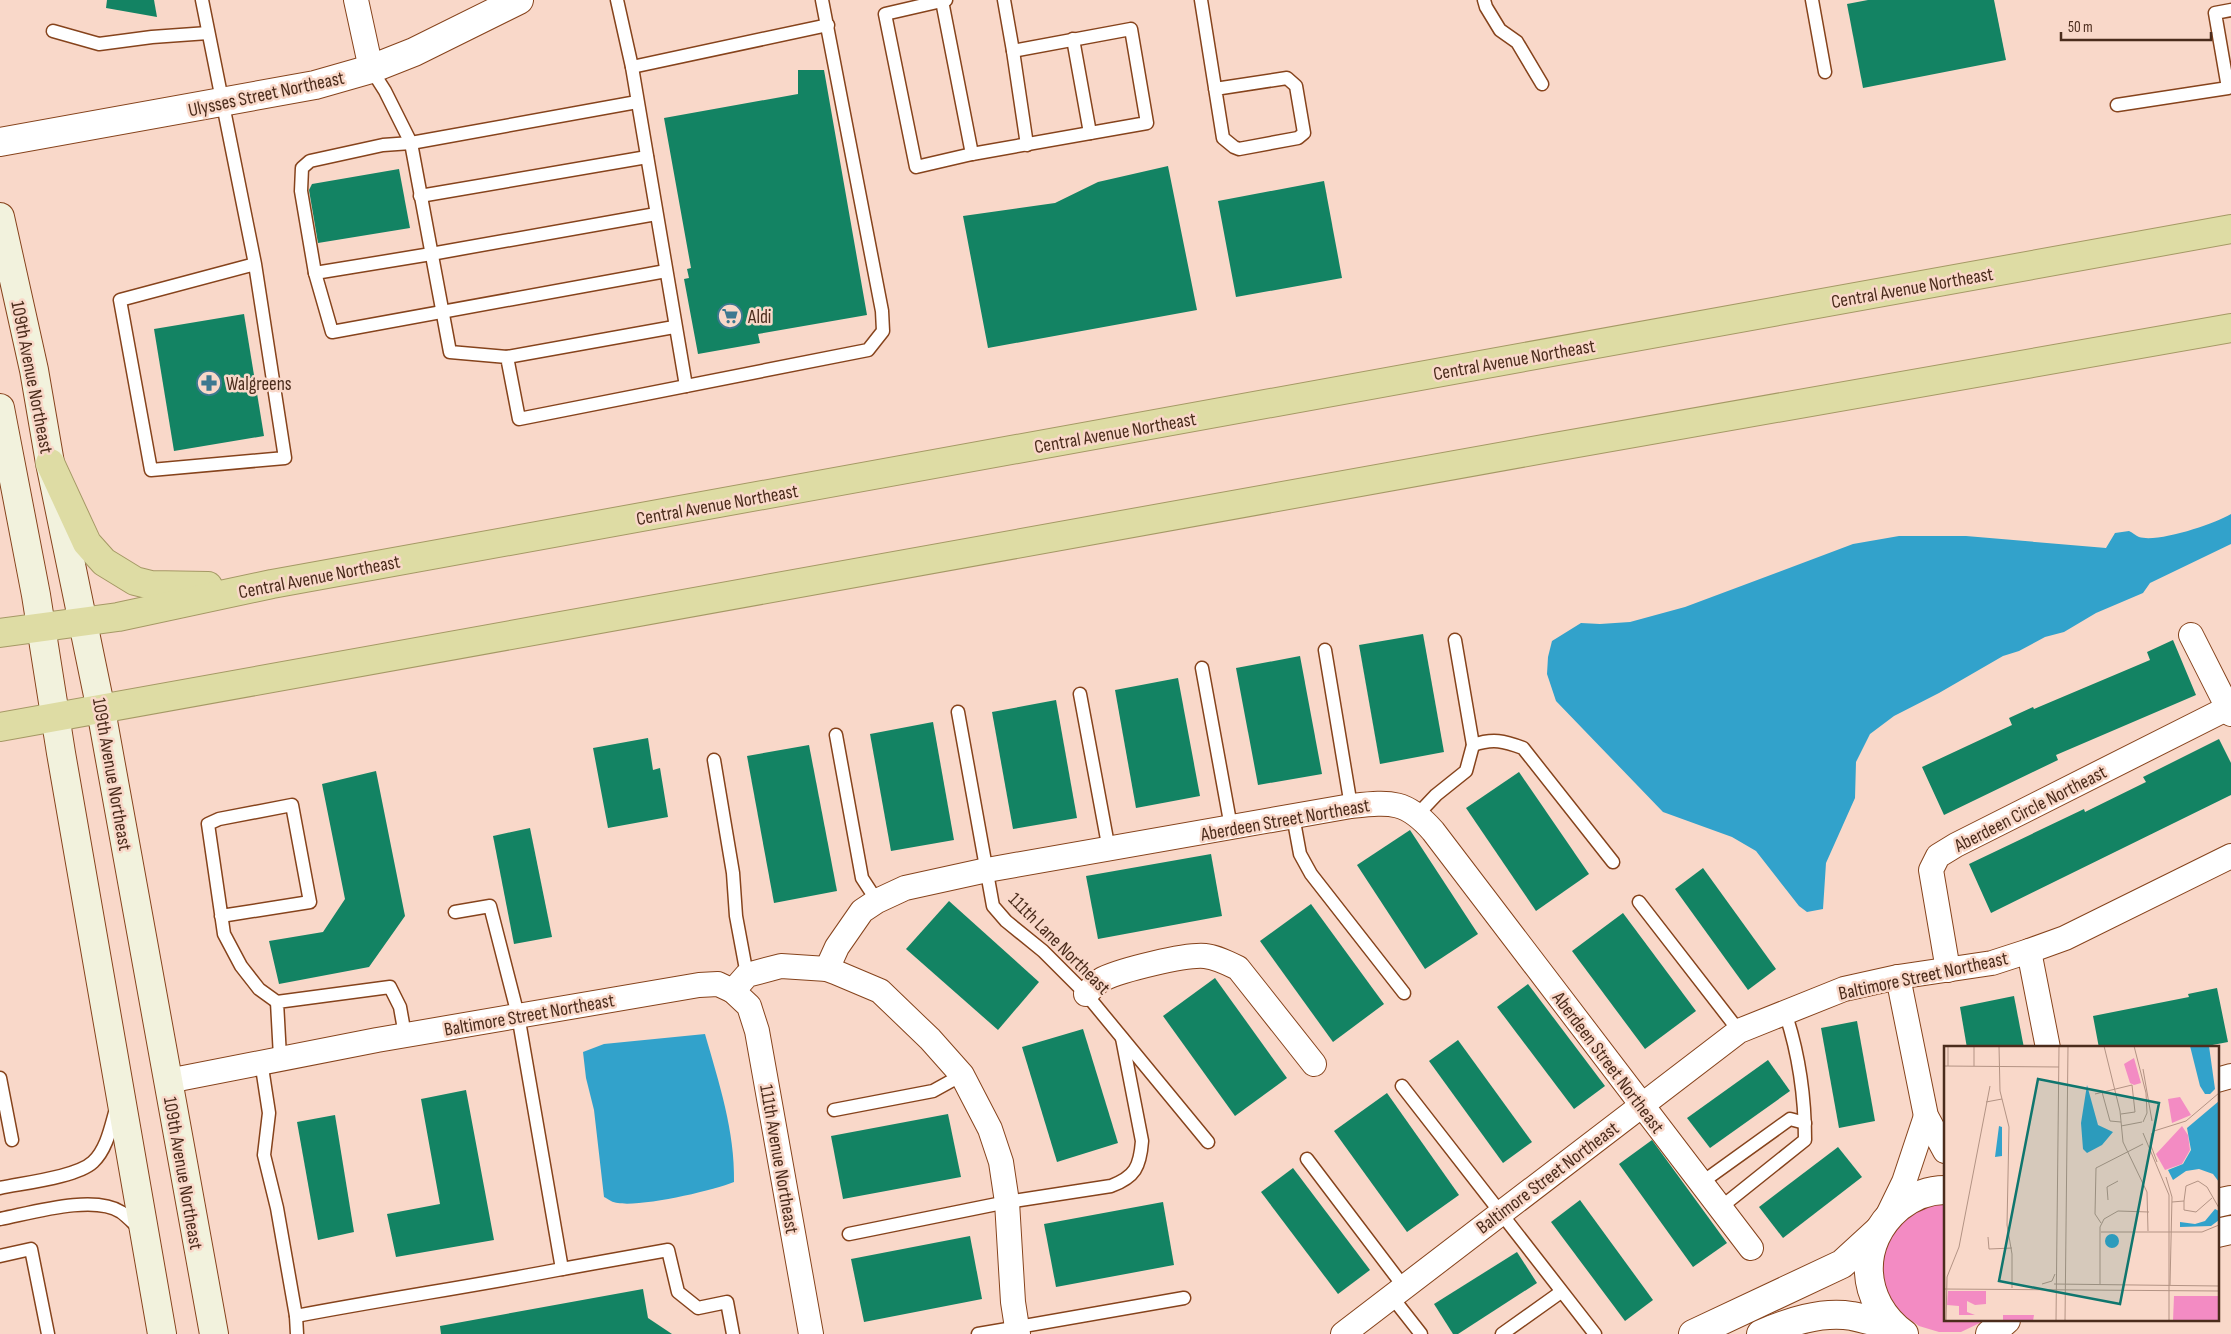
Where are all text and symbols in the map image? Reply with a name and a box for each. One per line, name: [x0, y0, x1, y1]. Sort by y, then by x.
scale bar: [2061, 10, 2211, 42]
text: 50 m: [2068, 18, 2093, 37]
street label: Ulysses Street Northeast: [186, 67, 347, 122]
street label: Central Avenue Northeast: [1830, 263, 1995, 314]
street label: 109th Avenue Northeast: [5, 299, 58, 456]
supermarket icon: Aldi: [717, 303, 743, 329]
place label: Aldi: [747, 306, 771, 329]
street label: Central Avenue Northeast: [1432, 335, 1597, 386]
pharmacy icon: Walgreens: [196, 370, 222, 396]
place label: Walgreens: [226, 373, 292, 396]
street label: Central Avenue Northeast: [1033, 408, 1198, 459]
street label: Central Avenue Northeast: [635, 480, 800, 531]
street label: Central Avenue Northeast: [237, 551, 402, 604]
street label: 109th Avenue Northeast: [87, 696, 136, 853]
street label: Aberdeen Circle Northeast: [1950, 761, 2111, 858]
street label: Aberdeen Street Northeast: [1198, 794, 1372, 847]
street label: 111th Lane Northeast: [1003, 888, 1115, 1000]
street label: Baltimore Street Northeast: [1837, 947, 2010, 1006]
street label: Aberdeen Street Northeast: [1546, 987, 1669, 1138]
street label: Baltimore Street Northeast: [442, 989, 616, 1042]
inset map: [1944, 1046, 2218, 1322]
street label: 111th Avenue Northeast: [754, 1083, 803, 1236]
street label: 109th Avenue Northeast: [158, 1095, 207, 1252]
street label: Baltimore Street Northeast: [1472, 1117, 1624, 1239]

